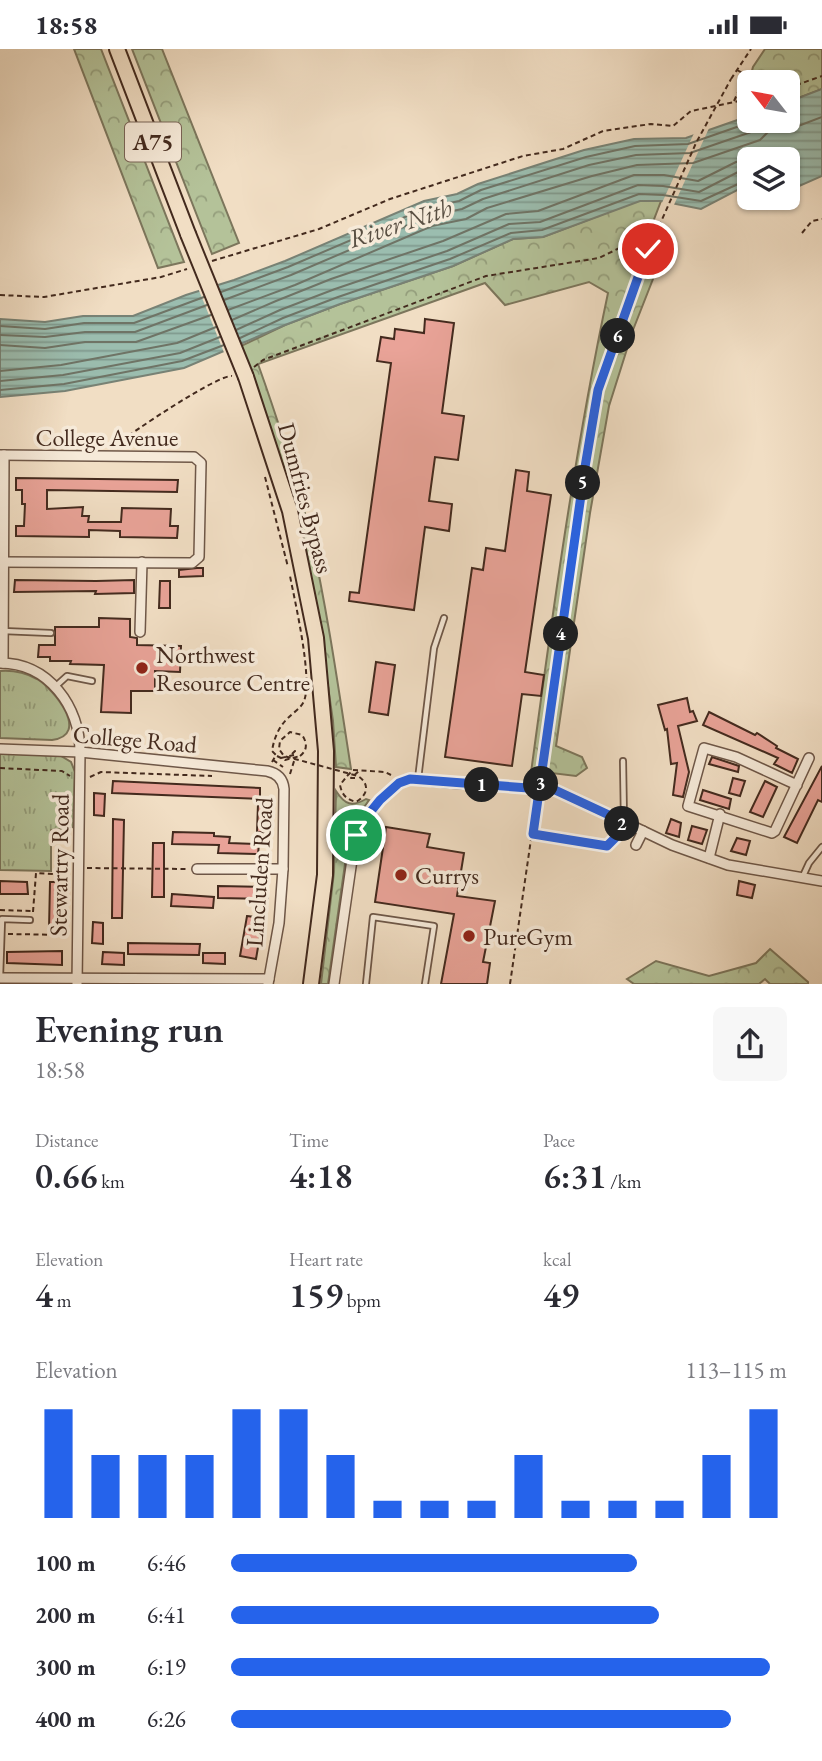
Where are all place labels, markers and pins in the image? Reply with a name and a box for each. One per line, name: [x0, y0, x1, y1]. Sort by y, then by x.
pin: [618, 219, 678, 279]
pin: 6: [600, 319, 636, 353]
pin: 5: [566, 465, 600, 501]
pin: 4: [544, 617, 578, 651]
place label: Northwest Resource Centre: [156, 639, 310, 698]
marker: Northwest Resource Centre: [134, 660, 150, 676]
pin: 1: [464, 767, 500, 803]
pin: 3: [524, 767, 558, 801]
pin: [326, 805, 386, 865]
pin: 2: [604, 807, 640, 841]
place label: Currys: [415, 860, 479, 891]
marker: Currys: [393, 867, 409, 883]
place label: PureGym: [483, 921, 573, 952]
marker: PureGym: [461, 928, 477, 944]

